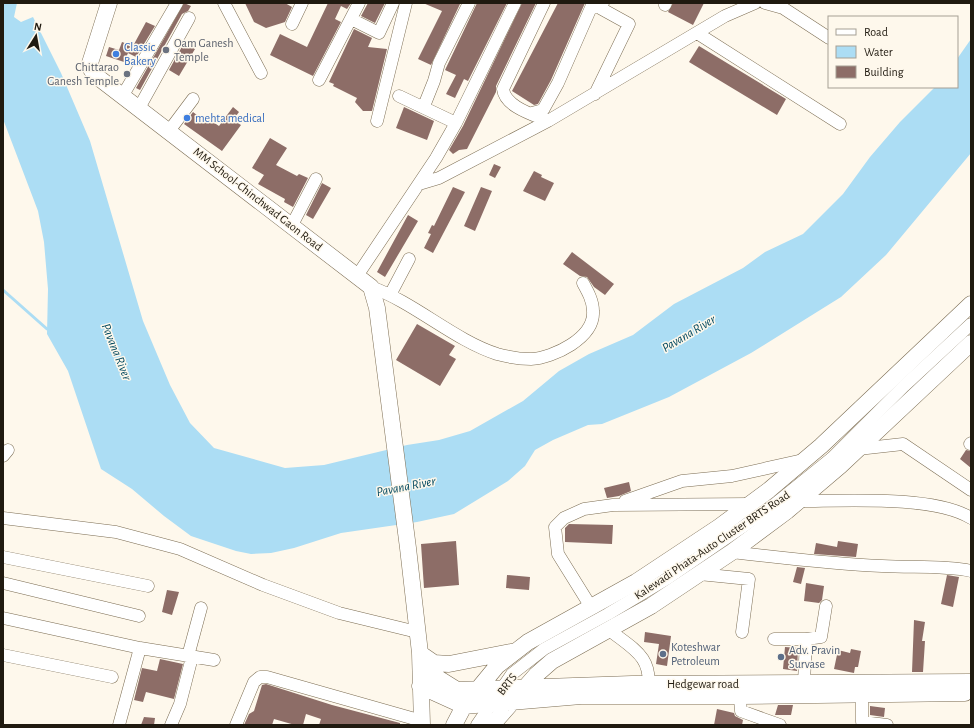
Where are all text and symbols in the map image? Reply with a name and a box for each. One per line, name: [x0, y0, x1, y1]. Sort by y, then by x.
north arrow: [16, 16, 56, 56]
legend: [828, 16, 958, 88]
text: N: [33, 21, 43, 33]
text: Road: [864, 26, 888, 38]
place label: Oam Ganesh Temple: [174, 37, 234, 63]
place label: Classic Bakery: [124, 41, 156, 68]
marker: Oam Ganesh Temple: [161, 45, 171, 55]
text: Water: [864, 46, 893, 58]
marker: Classic Bakery: [111, 49, 121, 59]
place label: Chittarao Ganesh Temple: [47, 61, 119, 87]
text: Building: [864, 66, 904, 78]
marker: Chittarao Ganesh Temple: [122, 69, 132, 79]
place label: mehta medical: [195, 112, 265, 124]
marker: mehta medical: [182, 113, 192, 123]
street label: MM School-Chinchwad Gaon Road: [191, 145, 325, 253]
water label: Pavana River: [660, 313, 719, 355]
water label: Pavana River: [99, 322, 134, 383]
water label: Pavana River: [375, 475, 437, 499]
street label: Kalewadi Phata-Auto Cluster BRTS Road: [632, 488, 792, 602]
place label: Koteshwar Petroleum: [671, 641, 720, 667]
place label: Adv. Pravin Survase: [789, 644, 840, 670]
marker: Koteshwar Petroleum: [658, 649, 668, 659]
marker: Adv. Pravin Survase: [776, 652, 786, 662]
street label: BRTS: [495, 671, 519, 697]
street label: Hedgewar road: [667, 678, 739, 690]

